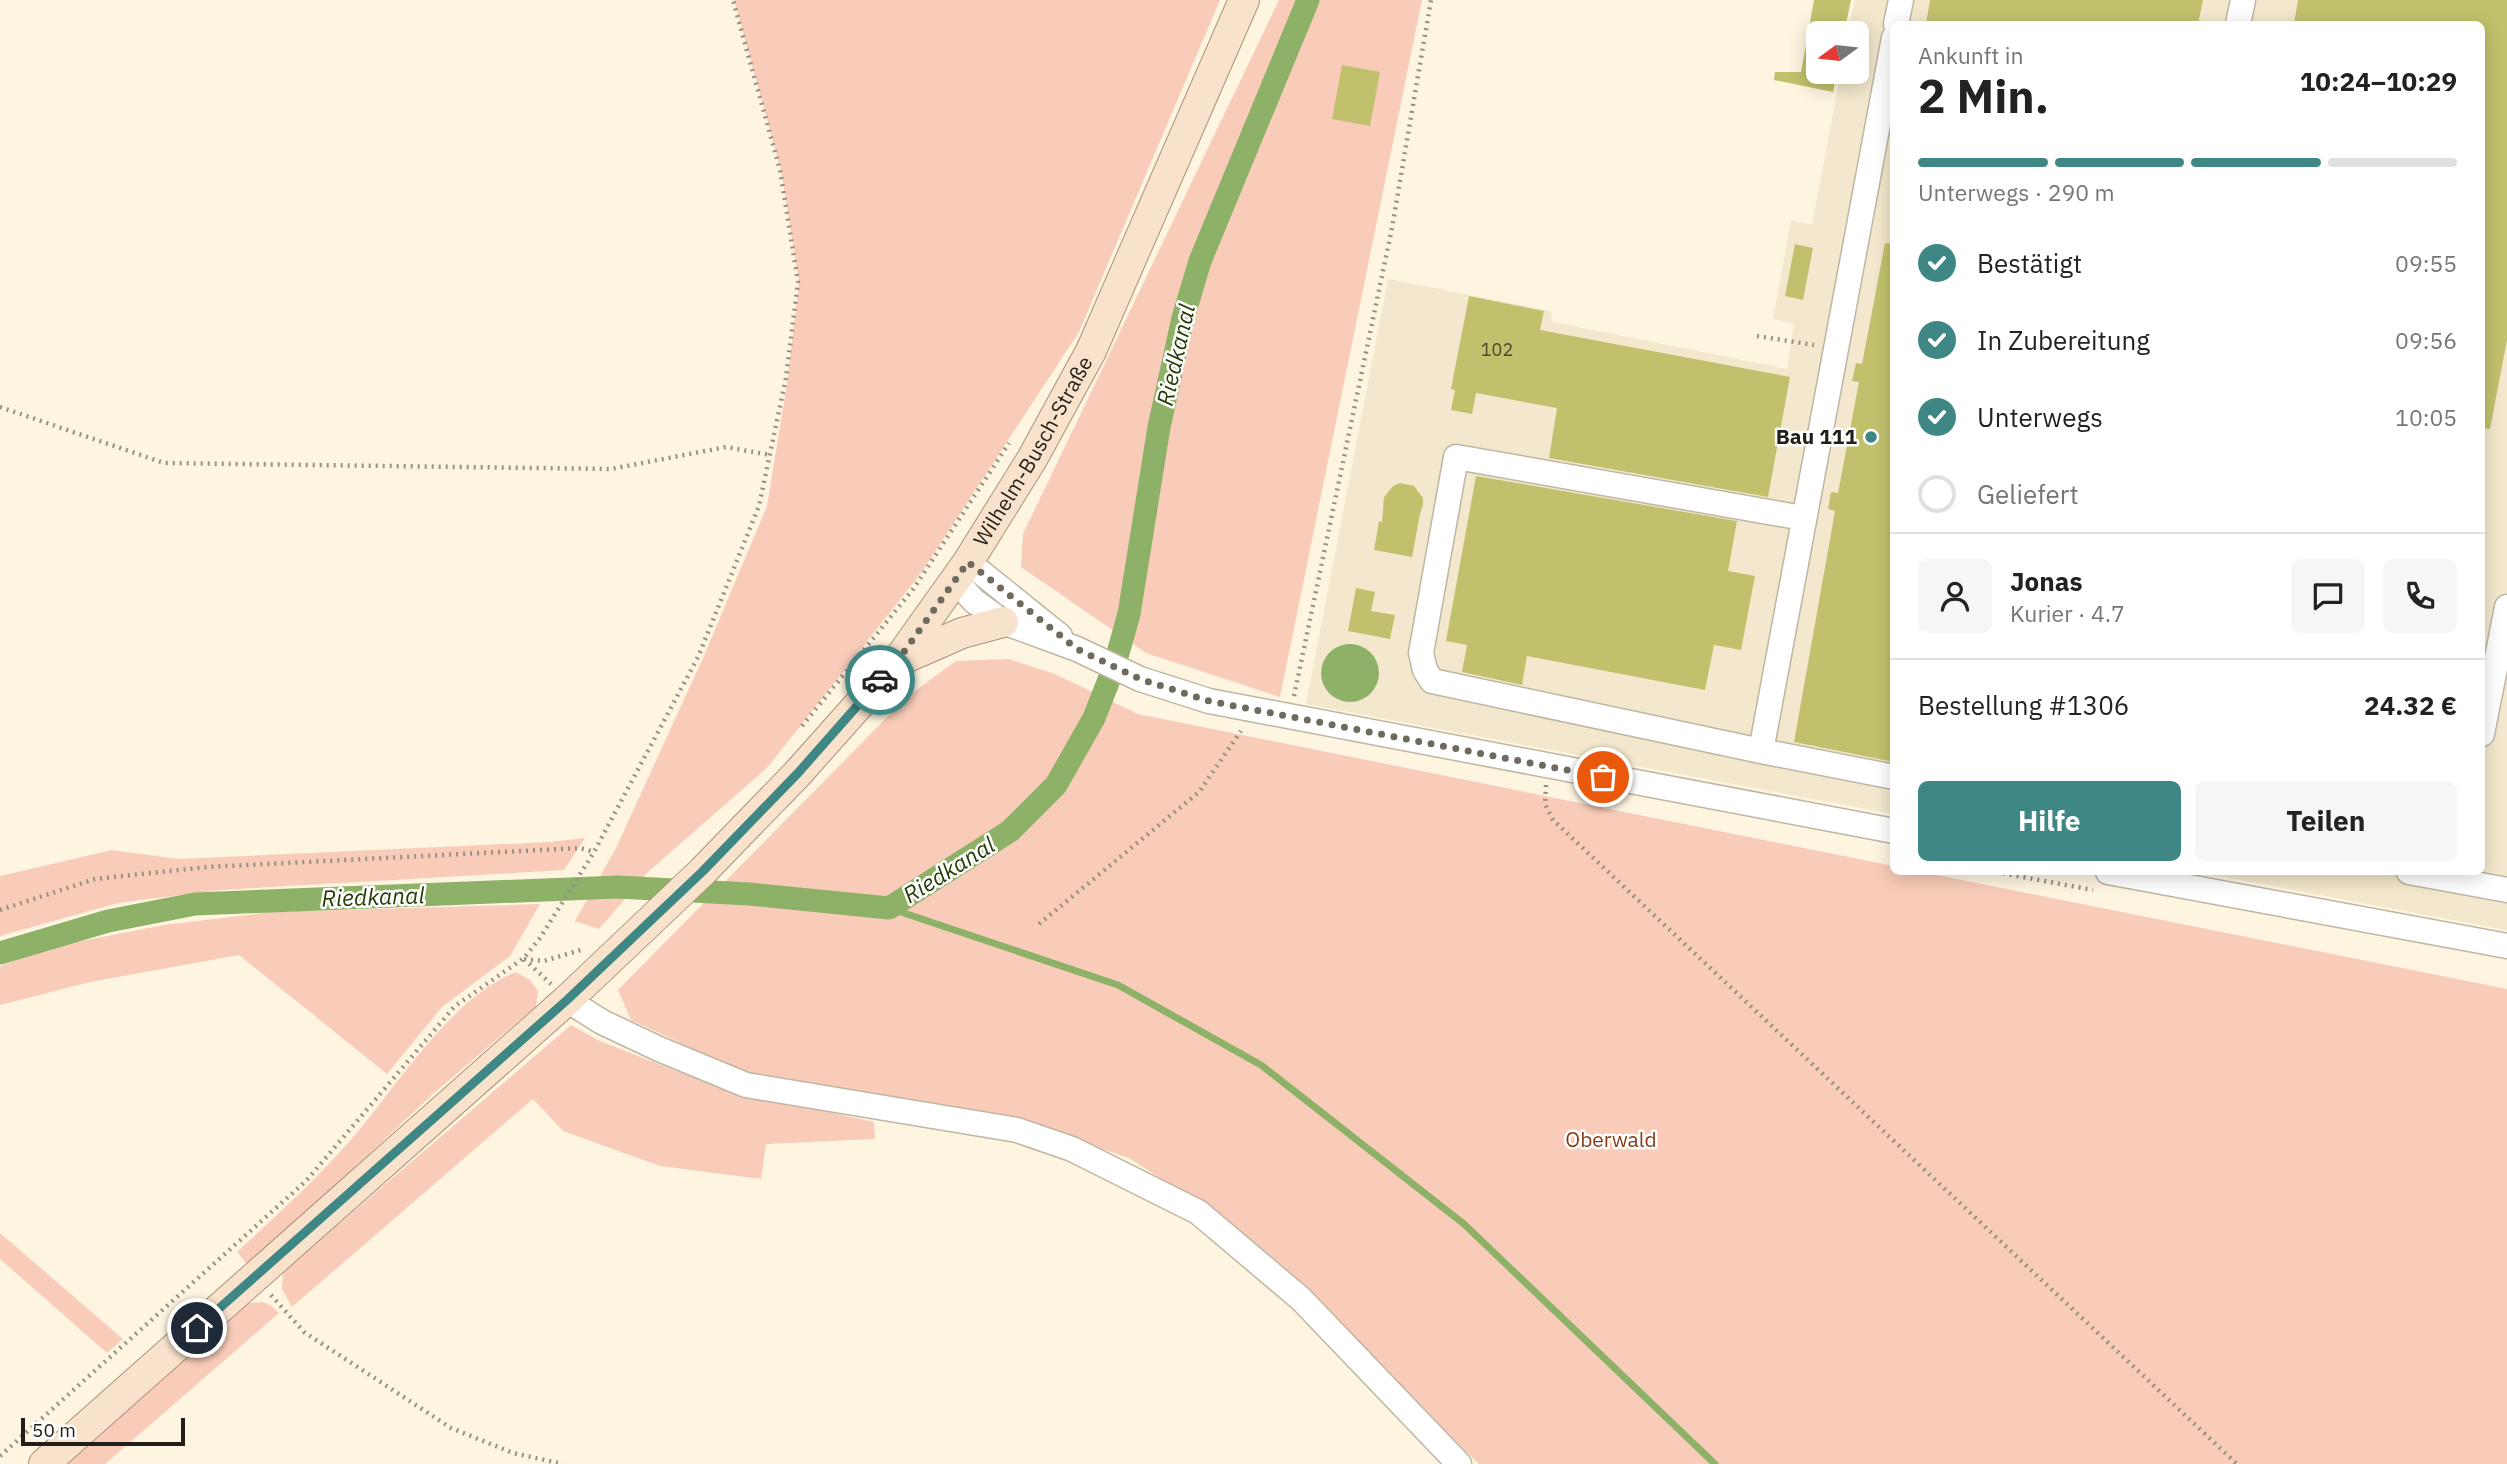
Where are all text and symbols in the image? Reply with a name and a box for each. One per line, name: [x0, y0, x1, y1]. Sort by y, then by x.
north arrow: [1806, 21, 1869, 84]
map controls: [1806, 21, 1869, 84]
text: Ankunft in: [1918, 40, 2024, 70]
text: 10:24–10:29: [2300, 64, 2457, 98]
text: 2 Min.: [1918, 66, 2049, 126]
text: Unterwegs · 290 m: [1918, 177, 2115, 207]
icon: check: [1918, 244, 1956, 282]
text: Bestätigt: [1977, 246, 2082, 280]
text: 09:55: [2395, 248, 2457, 278]
water label: Riedkanal: [1149, 300, 1201, 408]
icon: check: [1918, 321, 1956, 359]
text: In Zubereitung: [1977, 323, 2150, 357]
text: 09:56: [2395, 325, 2457, 355]
house number: 102: [1481, 338, 1513, 361]
street label: Wilhelm-Busch-Straße: [966, 351, 1099, 551]
icon: check: [1918, 398, 1956, 436]
text: Unterwegs: [1977, 400, 2103, 434]
text: 10:05: [2395, 402, 2457, 432]
place label: Bau 111: [1776, 422, 1857, 450]
marker: Bau 111: [1863, 429, 1879, 445]
text: Geliefert: [1977, 477, 2079, 511]
button: person: [1918, 559, 1992, 633]
button: chat: [2291, 559, 2365, 633]
button: phone: [2383, 559, 2457, 633]
text: Jonas: [2010, 564, 2083, 598]
text: Kurier · 4.7: [2010, 598, 2125, 628]
courier: [845, 645, 915, 715]
icon: car: [861, 661, 899, 699]
text: Bestellung #1306: [1918, 688, 2129, 722]
text: 24.32 €: [2364, 688, 2457, 722]
pin: [1573, 747, 1633, 807]
icon: bag: [1584, 758, 1622, 796]
button: Hilfe: [1918, 781, 2181, 861]
button: Teilen: [2195, 781, 2457, 861]
water label: Riedkanal: [897, 829, 1001, 909]
water label: Riedkanal: [321, 879, 426, 913]
park label: Oberwald: [1565, 1125, 1657, 1153]
pin: [167, 1298, 227, 1358]
icon: home: [178, 1309, 216, 1347]
scale bar: [21, 1415, 186, 1447]
text: 50 m: [32, 1418, 76, 1442]

